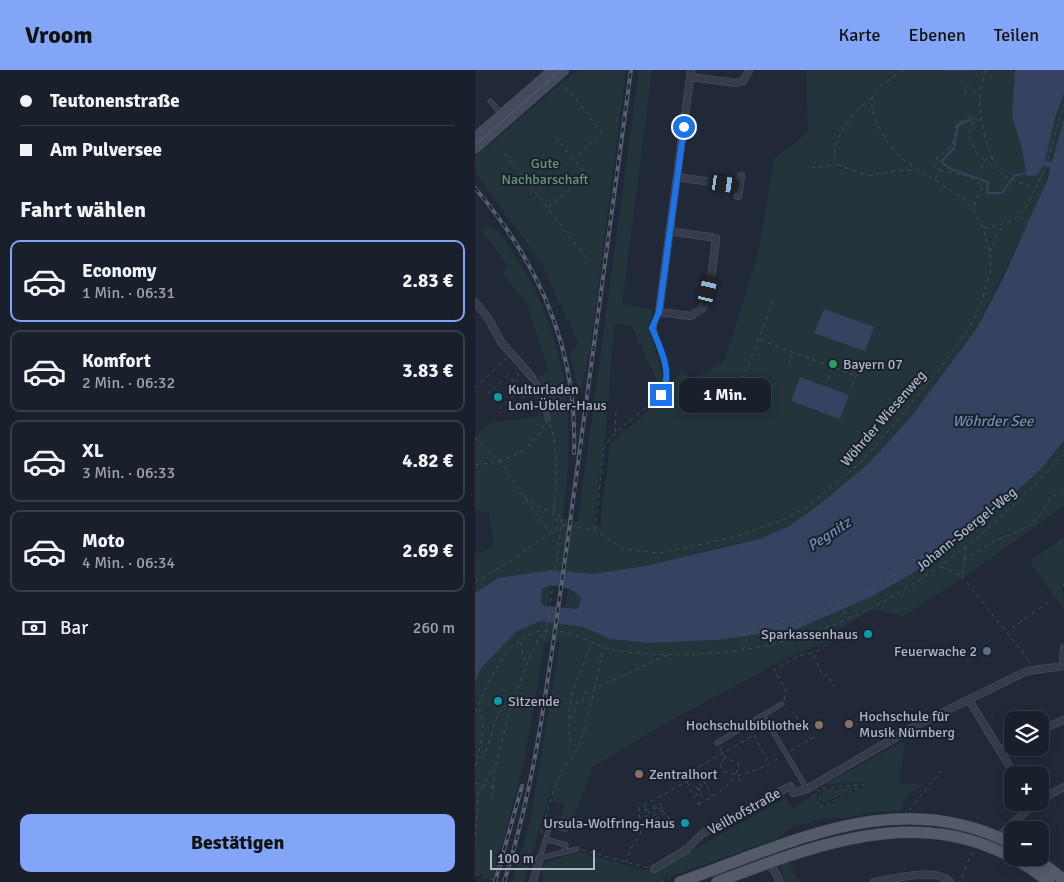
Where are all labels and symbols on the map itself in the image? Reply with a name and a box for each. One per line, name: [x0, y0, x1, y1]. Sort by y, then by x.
route start: [673, 116, 695, 138]
park label: Gute Nachbarschaft: [502, 155, 589, 188]
car: [708, 174, 739, 194]
car: [697, 274, 718, 306]
place label: Bayern 07: [843, 356, 903, 373]
marker: Bayern 07: [827, 358, 839, 370]
street label: Wöhrder Wiesenweg: [837, 367, 930, 470]
callout: 1 Min.: [679, 378, 771, 412]
place label: Kulturladen Loni-Übler-Haus: [508, 381, 607, 414]
route end: [650, 384, 672, 406]
marker: Kulturladen Loni-Übler-Haus: [492, 391, 504, 403]
water label: Wöhrder See: [952, 412, 1035, 430]
street label: Johann-Soergel-Weg: [913, 484, 1020, 575]
water label: Pegnitz: [804, 513, 855, 555]
place label: Sparkassenhaus: [761, 626, 858, 643]
marker: Sparkassenhaus: [862, 628, 874, 640]
place label: Feuerwache 2: [894, 643, 977, 660]
marker: Feuerwache 2: [981, 645, 993, 657]
place label: Sitzende: [508, 693, 560, 710]
marker: Sitzende: [492, 695, 504, 707]
place label: Hochschule für Musik Nürnberg: [859, 708, 955, 741]
place label: Hochschulbibliothek: [686, 717, 809, 734]
marker: Hochschule für Musik Nürnberg: [843, 718, 855, 730]
marker: Hochschulbibliothek: [813, 719, 825, 731]
place label: Zentralhort: [649, 766, 718, 783]
marker: Zentralhort: [633, 768, 645, 780]
street label: Veilhofstraße: [705, 784, 784, 838]
place label: Ursula-Wolfring-Haus: [544, 815, 675, 832]
marker: Ursula-Wolfring-Haus: [679, 817, 691, 829]
scale bar: [490, 847, 595, 870]

